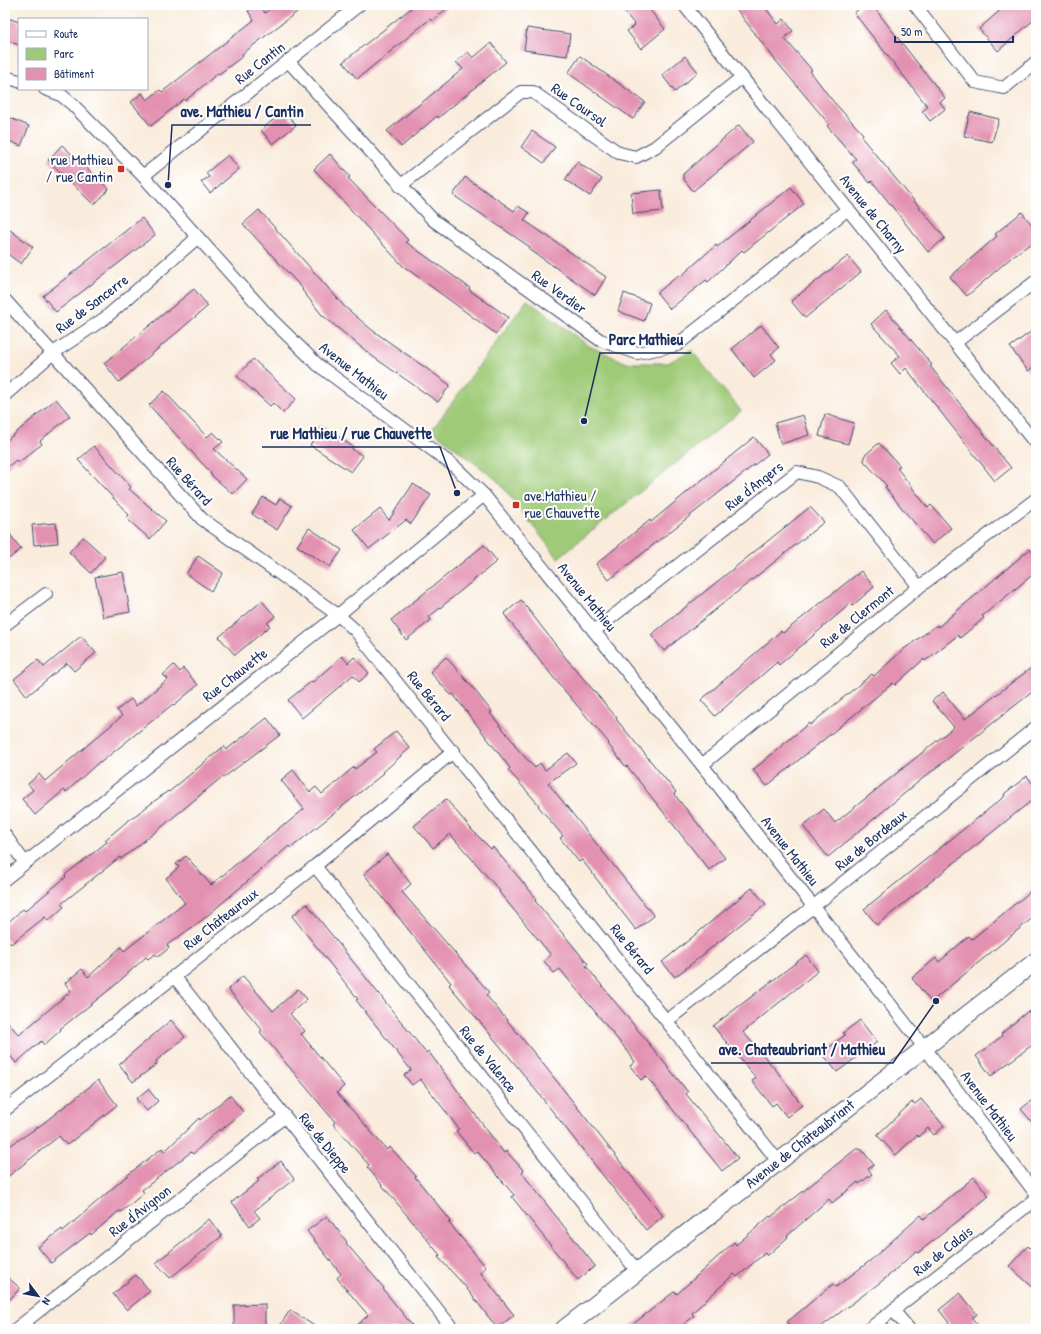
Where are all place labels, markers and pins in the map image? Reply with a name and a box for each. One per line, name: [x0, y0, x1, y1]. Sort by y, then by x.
callout: ave. Mathieu / Cantin: [172, 97, 311, 125]
place label: rue Mathieu / rue Cantin: [46, 149, 113, 187]
marker: rue Mathieu / rue Cantin: [116, 164, 126, 174]
callout: Parc Mathieu: [600, 325, 691, 353]
callout: rue Mathieu / rue Chauvette: [262, 419, 440, 447]
place label: ave.Mathieu / rue Chauvette: [524, 485, 600, 523]
marker: ave.Mathieu / rue Chauvette: [511, 500, 521, 510]
callout: ave. Chateaubriant / Mathieu: [711, 1035, 893, 1063]

